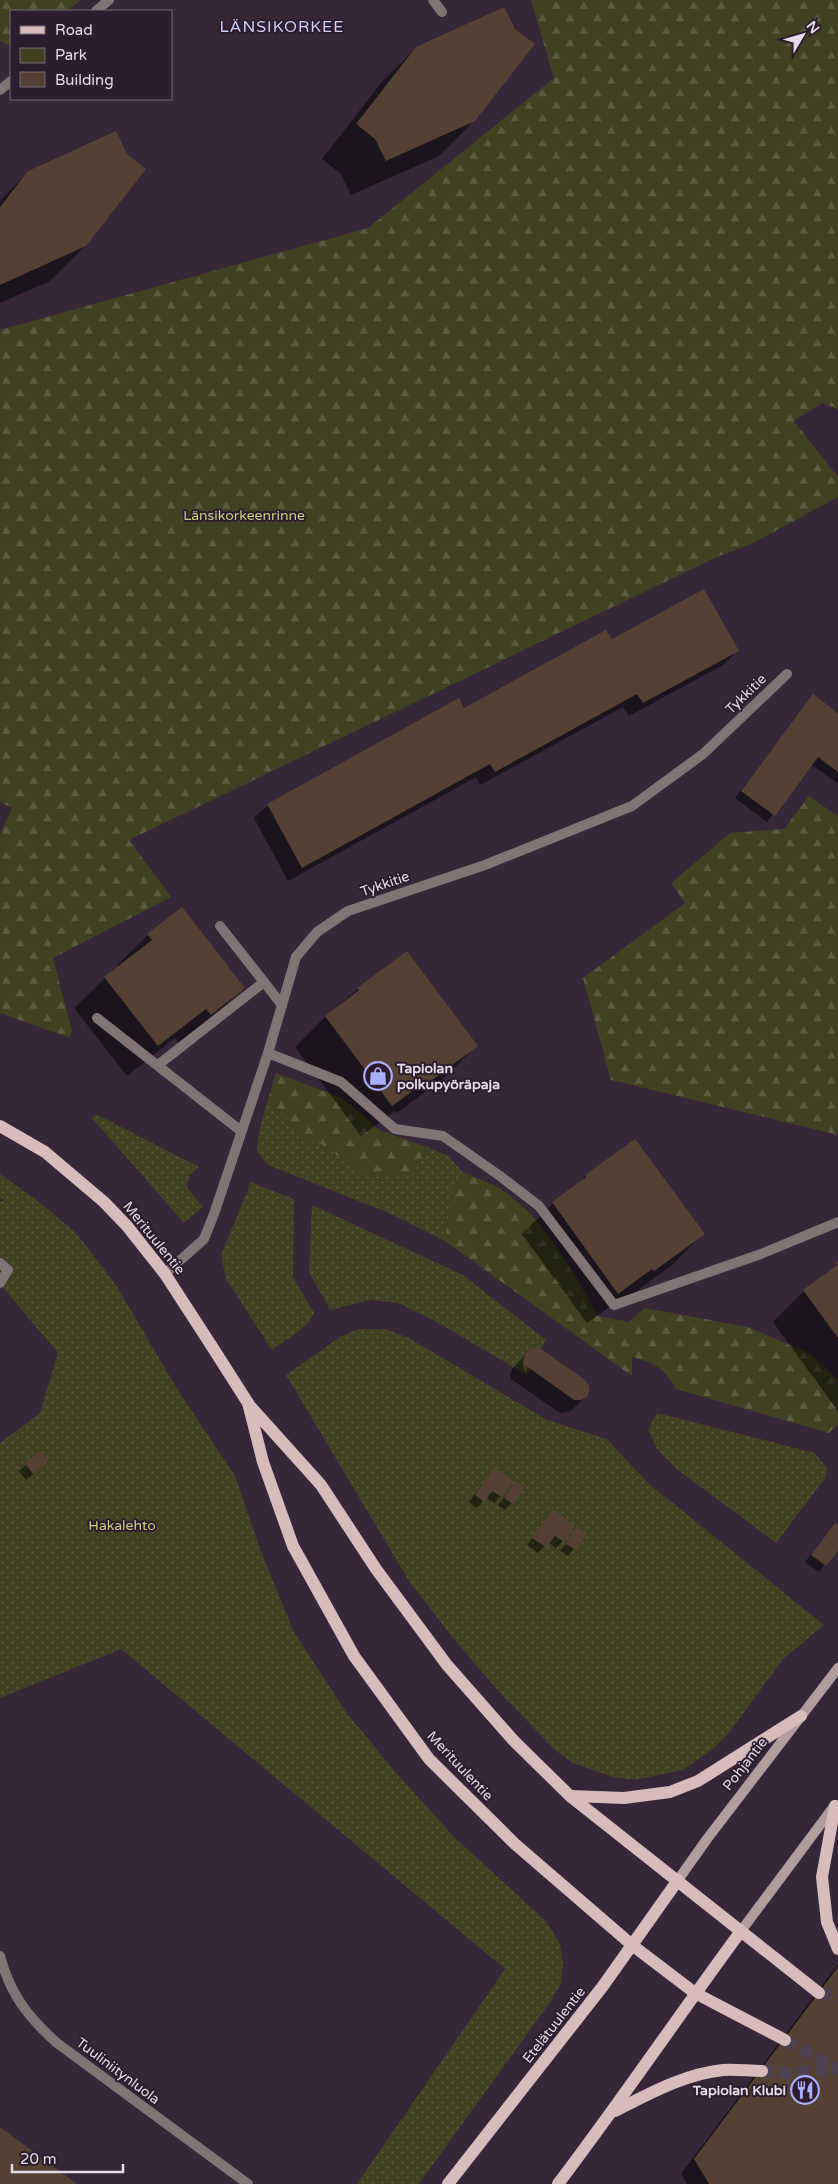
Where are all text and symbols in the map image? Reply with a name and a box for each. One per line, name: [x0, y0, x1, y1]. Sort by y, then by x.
legend: [10, 10, 172, 100]
north arrow: [778, 10, 828, 60]
district label: LÄNSIKORKEE: [220, 17, 344, 37]
text: N: [803, 18, 823, 37]
text: Road: [55, 21, 93, 39]
text: Park: [55, 46, 87, 64]
text: Building: [55, 71, 114, 89]
park label: Länsikorkeenrinne: [183, 507, 305, 524]
street label: Tykkitie: [722, 670, 770, 718]
street label: Tykkitie: [358, 868, 412, 900]
place label: Tapiolan polkupyöräpaja: [396, 1060, 500, 1093]
shop icon: Tapiolan polkupyöräpaja: [363, 1061, 393, 1091]
street label: Merituulentie: [119, 1198, 189, 1278]
park label: Hakalehto: [88, 1517, 156, 1534]
street label: Merituulentie: [423, 1728, 497, 1804]
street label: Pohjantie: [719, 1734, 771, 1794]
street label: Etelätuulentie: [519, 1983, 589, 2066]
street label: Tuuliniitynluola: [73, 2034, 163, 2108]
restaurant icon: Tapiolan Klubi: [790, 2075, 820, 2105]
place label: Tapiolan Klubi: [692, 2082, 786, 2099]
scale bar: [12, 2142, 124, 2174]
text: 20 m: [20, 2150, 57, 2168]

